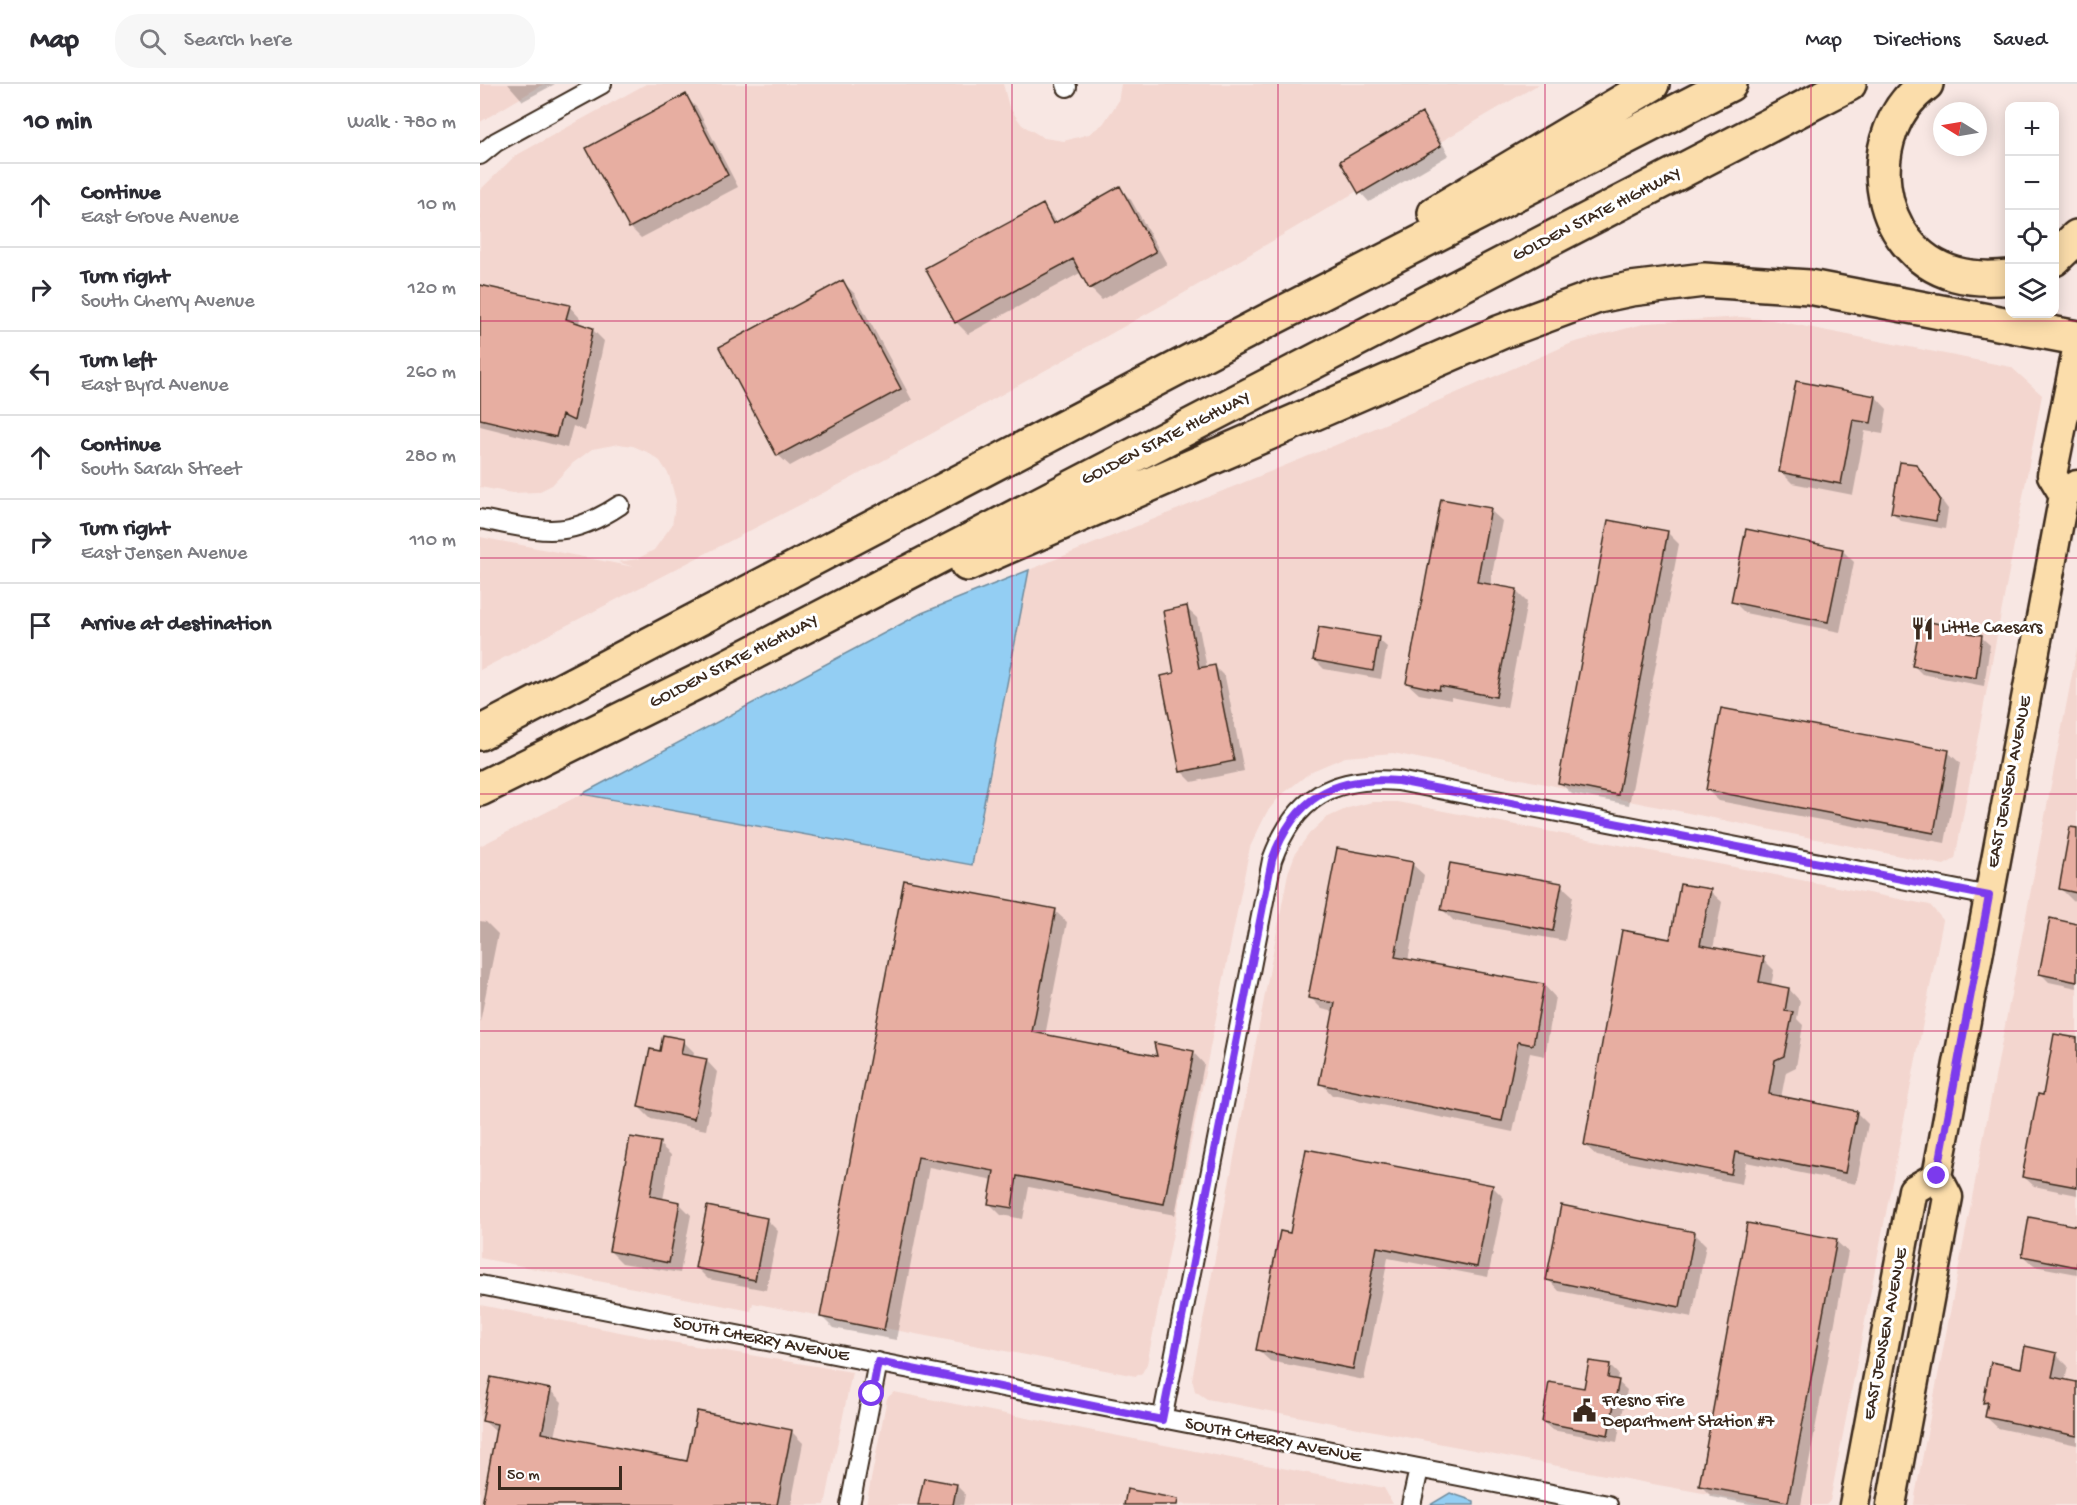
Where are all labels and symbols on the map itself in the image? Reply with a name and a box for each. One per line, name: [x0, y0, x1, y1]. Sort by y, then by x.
north arrow: [1933, 102, 1987, 156]
street label: GOLDEN STATE HIGHWAY: [1509, 163, 1685, 267]
street label: GOLDEN STATE HIGHWAY: [1078, 387, 1254, 491]
street label: GOLDEN STATE HIGHWAY: [646, 610, 822, 714]
restaurant icon: Little Caesars: [1910, 615, 1936, 641]
place label: Little Caesars: [1941, 618, 2044, 639]
street label: EAST JENSEN AVENUE: [1983, 694, 2037, 870]
route end: [1923, 1162, 1949, 1188]
street label: EAST JENSEN AVENUE: [1859, 1246, 1913, 1422]
street label: SOUTH CHERRY AVENUE: [671, 1313, 852, 1368]
route start: [858, 1380, 884, 1406]
place label: Fresno Fire Department Station #7: [1601, 1391, 1775, 1433]
public building icon: Fresno Fire Department Station #7: [1571, 1398, 1597, 1424]
street label: SOUTH CHERRY AVENUE: [1183, 1414, 1364, 1469]
scale bar: [498, 1463, 622, 1490]

